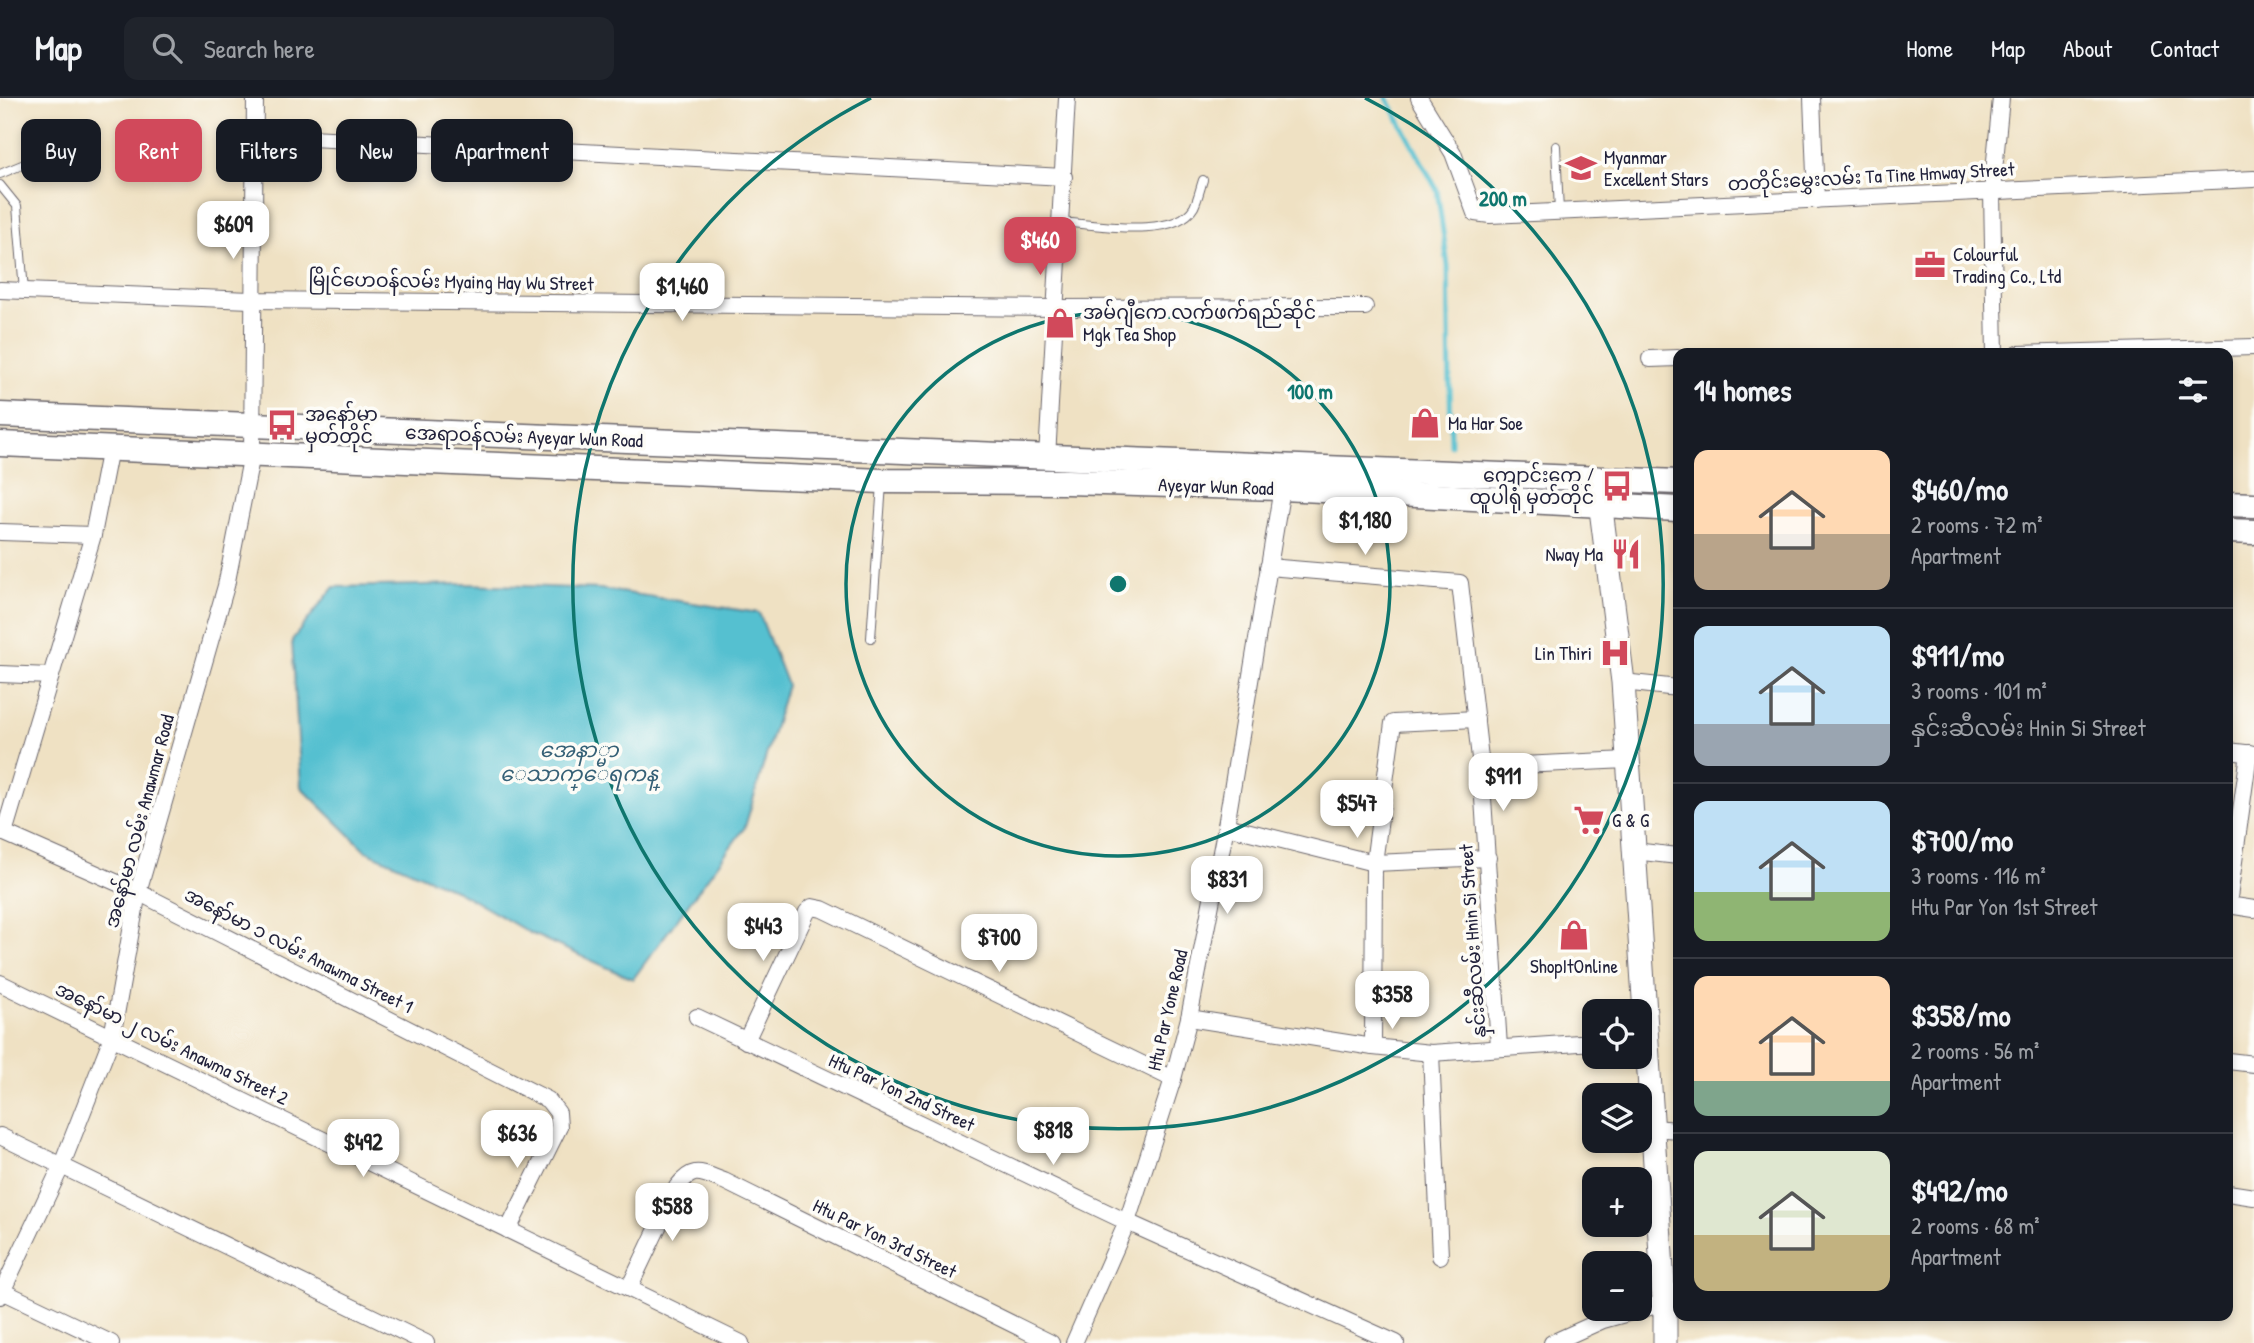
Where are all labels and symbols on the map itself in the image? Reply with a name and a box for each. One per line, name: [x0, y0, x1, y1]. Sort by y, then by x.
place label: Myanmar Excellent Stars: [1604, 144, 1708, 192]
school or university icon: Myanmar Excellent Stars: [1564, 151, 1598, 185]
street label: တတိုင်းမွှေးလမ်း Ta Tine Hmway Street: [1727, 154, 2016, 200]
text: 200 m: [1479, 184, 1527, 213]
pin: $609: [192, 202, 274, 261]
pin: $460: [999, 218, 1081, 277]
place label: Colourful Trading Co., Ltd: [1953, 241, 2062, 289]
office icon: Colourful Trading Co., Ltd: [1913, 248, 1947, 282]
pin: $1,460: [625, 264, 739, 323]
street label: မြိုင်ဟေဝန်လမ်း Myaing Hay Wu Street: [308, 265, 594, 299]
place label: အမ်ဂျီကေ လက်ဖက်ရည်ဆိုင် Mgk Tea Shop: [1083, 298, 1316, 347]
shop icon: အမ်ဂျီကေ လက်ဖက်ရည်ဆိုင် Mgk Tea Shop: [1043, 306, 1077, 340]
text: 100 m: [1287, 377, 1333, 406]
place label: အနော်မာ မှတ်တိုင်: [305, 400, 378, 453]
shop icon: Ma Har Soe: [1408, 406, 1442, 440]
bus stop icon: အနော်မာ မှတ်တိုင်: [265, 408, 299, 442]
place label: Ma Har Soe: [1448, 410, 1524, 436]
street label: အေရာဝန်လမ်း Ayeyar Wun Road: [404, 418, 644, 456]
place label: ကျောင်းကွေ့ / ထူပါရုံ မှတ်တိုင်: [1470, 461, 1594, 514]
bus stop icon: ကျောင်းကွေ့ / ထူပါရုံ မှတ်တိုင်: [1600, 469, 1634, 503]
street label: Ayeyar Wun Road: [1158, 471, 1275, 501]
pin: $1,180: [1308, 498, 1422, 557]
restaurant icon: Nway Ma: [1609, 537, 1643, 571]
place label: Nway Ma: [1545, 541, 1604, 567]
centre of rings: [1106, 572, 1130, 596]
hospital icon: Lin Thiri: [1598, 636, 1632, 670]
place label: Lin Thiri: [1535, 640, 1592, 666]
street label: အနော်မာ လမ်း Anawmar Road: [97, 711, 183, 931]
water label: အေနာ္မာ ေသာက္ေရကန္: [500, 735, 661, 791]
pin: $911: [1462, 754, 1544, 813]
pin: $547: [1316, 780, 1398, 840]
supermarket icon: G & G: [1572, 803, 1606, 837]
place label: G & G: [1612, 807, 1649, 833]
street label: နှင်းဆီလမ်း Hnin Si Street: [1451, 843, 1496, 1039]
pin: $831: [1186, 856, 1268, 916]
street label: အနော်မာ ၁ လမ်း Anawma Street 1: [179, 880, 418, 1022]
pin: $443: [722, 904, 804, 963]
pin: $700: [958, 914, 1040, 974]
shop icon: ShopItOnline: [1557, 918, 1591, 952]
street label: Htu Par Yone Road: [1140, 946, 1194, 1073]
place label: ShopItOnline: [1530, 953, 1618, 979]
pin: $358: [1351, 972, 1433, 1031]
street label: အနော်မာ ၂ လမ်း Anawma Street 2: [50, 974, 293, 1114]
street label: Htu Par Yon 2nd Street: [825, 1047, 980, 1137]
pin: $818: [1012, 1108, 1094, 1167]
pin: $636: [476, 1110, 558, 1170]
pin: $492: [322, 1119, 404, 1179]
pin: $588: [631, 1184, 713, 1243]
street label: Htu Par Yon 3rd Street: [809, 1192, 961, 1284]

